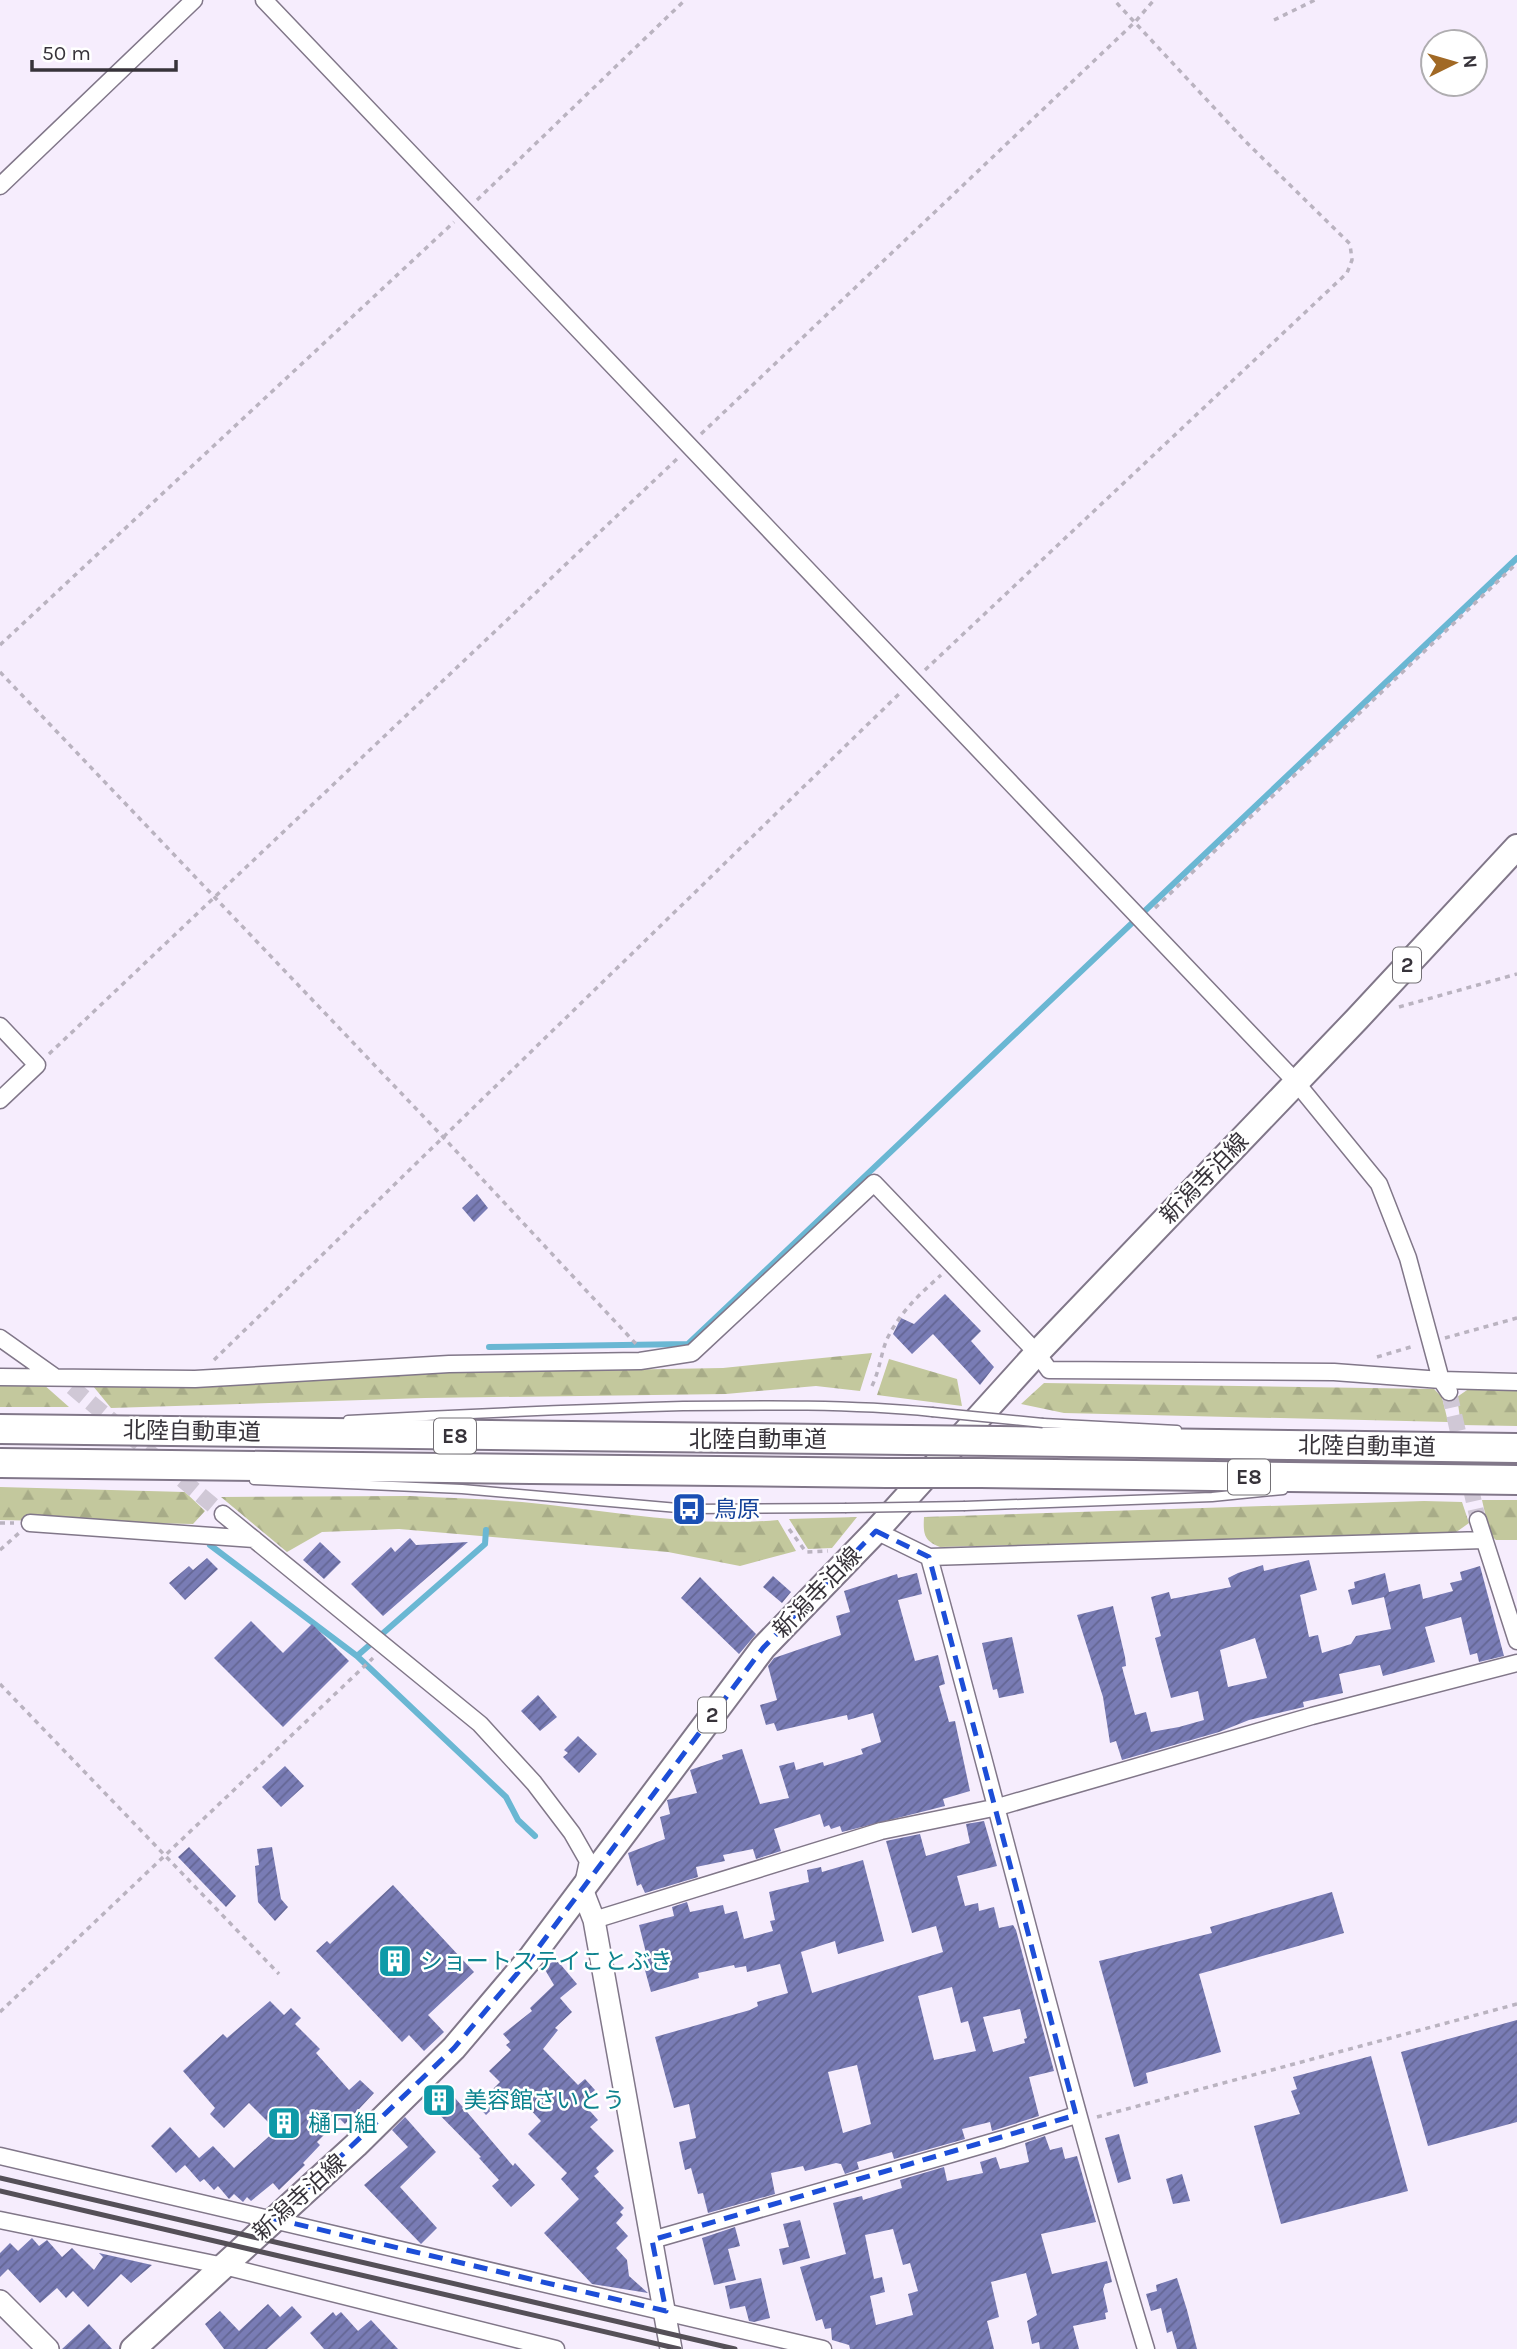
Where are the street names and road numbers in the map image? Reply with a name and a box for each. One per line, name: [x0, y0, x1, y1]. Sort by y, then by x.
road number: 2: [1393, 948, 1421, 982]
street label: 新潟寺泊線: [1155, 1128, 1254, 1229]
street label: 北陸自動車道: [123, 1417, 261, 1446]
road number: E8: [434, 1418, 476, 1454]
street label: 北陸自動車道: [689, 1426, 827, 1453]
street label: 北陸自動車道: [1298, 1432, 1436, 1461]
road number: E8: [1228, 1460, 1270, 1494]
street label: 新潟寺泊線: [768, 1542, 867, 1643]
road number: 2: [698, 1698, 726, 1732]
street label: 新潟寺泊線: [248, 2149, 351, 2246]

